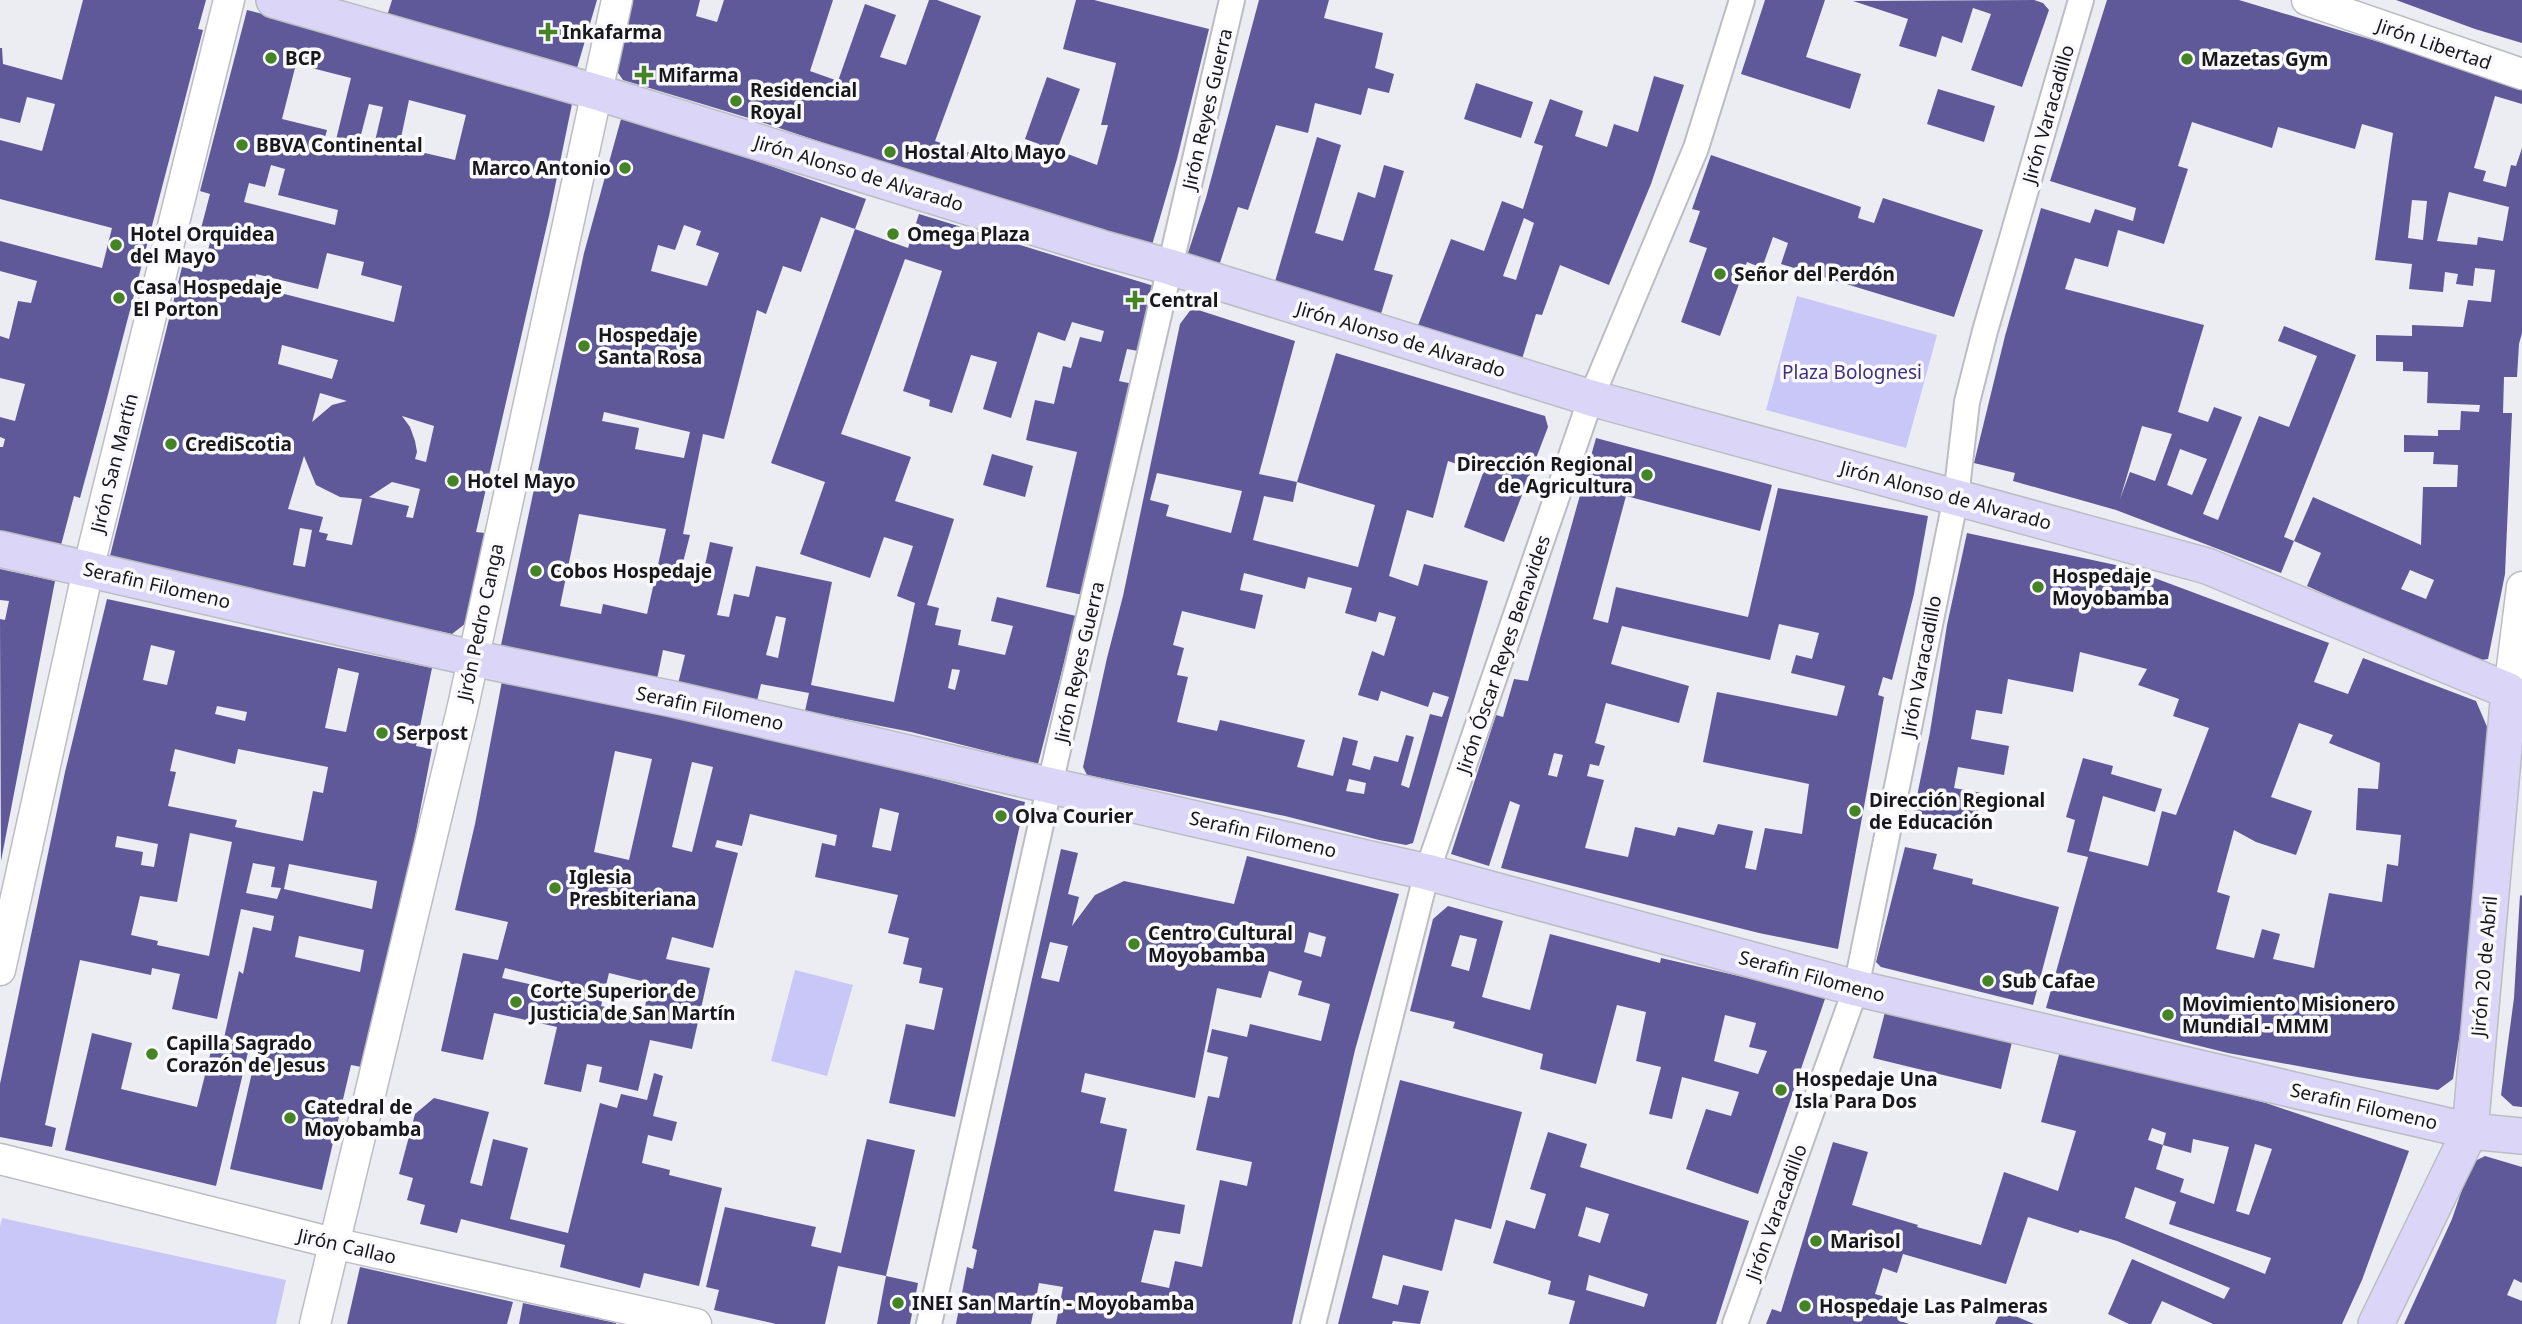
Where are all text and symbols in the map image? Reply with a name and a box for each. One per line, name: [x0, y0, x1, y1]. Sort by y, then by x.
street label: Jirón Libertad: [2371, 12, 2495, 76]
place label: Inkafarma: [562, 19, 662, 45]
marker: Inkafarma: [540, 24, 556, 40]
street label: Jirón Reyes Guerra: [1175, 26, 1238, 194]
street label: Jirón Varacadillo: [2015, 42, 2080, 188]
place label: BCP: [285, 45, 322, 71]
place label: Mazetas Gym: [2201, 46, 2328, 72]
marker: BCP: [263, 50, 279, 66]
marker: Mazetas Gym: [2179, 51, 2195, 67]
place label: Mifarma: [658, 62, 739, 88]
marker: Mifarma: [636, 67, 652, 83]
place label: Residencial Royal: [750, 77, 857, 125]
marker: Residencial Royal: [728, 93, 744, 109]
street label: Jirón Alonso de Alvarado: [749, 128, 967, 217]
place label: BBVA Continental: [256, 132, 423, 158]
marker: BBVA Continental: [234, 137, 250, 153]
place label: Hostal Alto Mayo: [904, 139, 1066, 165]
marker: Hostal Alto Mayo: [882, 144, 898, 160]
place label: Marco Antonio: [471, 155, 611, 181]
marker: Marco Antonio: [617, 160, 633, 176]
place label: Hotel Orquidea del Mayo: [130, 221, 275, 269]
place label: Omega Plaza: [907, 221, 1030, 247]
marker: Omega Plaza: [885, 226, 901, 242]
marker: Hotel Orquidea del Mayo: [108, 237, 124, 253]
place label: Señor del Perdón: [1734, 261, 1895, 287]
marker: Señor del Perdón: [1712, 266, 1728, 282]
place label: Casa Hospedaje El Porton: [133, 274, 282, 322]
place label: Central: [1149, 287, 1218, 313]
marker: Casa Hospedaje El Porton: [111, 290, 127, 306]
marker: Central: [1127, 292, 1143, 308]
street label: Jirón Alonso de Alvarado: [1291, 294, 1509, 383]
place label: Hospedaje Santa Rosa: [598, 322, 702, 370]
marker: Hospedaje Santa Rosa: [576, 338, 592, 354]
park label: Plaza Bolognesi: [1782, 359, 1922, 385]
street label: Jirón San Martín: [84, 391, 144, 537]
place label: CrediScotia: [185, 431, 292, 457]
marker: CrediScotia: [163, 436, 179, 452]
place label: Dirección Regional de Agricultura: [1457, 451, 1633, 499]
street label: Jirón Alonso de Alvarado: [1836, 454, 2054, 536]
marker: Dirección Regional de Agricultura: [1639, 467, 1655, 483]
place label: Hotel Mayo: [467, 468, 576, 494]
marker: Hotel Mayo: [445, 473, 461, 489]
street label: Jirón Óscar Reyes Benavides: [1449, 531, 1556, 778]
street label: Jirón Pedro Canga: [450, 541, 509, 705]
street label: Serafin Filomeno: [81, 555, 233, 615]
place label: Cobos Hospedaje: [550, 558, 712, 584]
marker: Cobos Hospedaje: [528, 563, 544, 579]
place label: Hospedaje Moyobamba: [2052, 563, 2169, 611]
street label: Jirón Reyes Guerra: [1047, 579, 1110, 747]
marker: Hospedaje Moyobamba: [2030, 579, 2046, 595]
street label: Jirón Varacadillo: [1894, 593, 1947, 741]
street label: Serafin Filomeno: [634, 680, 786, 736]
place label: Serpost: [396, 720, 468, 746]
marker: Serpost: [374, 725, 390, 741]
place label: Dirección Regional de Educación: [1869, 787, 2045, 835]
place label: Olva Courier: [1015, 803, 1134, 829]
marker: Dirección Regional de Educación: [1847, 803, 1863, 819]
street label: Serafin Filomeno: [1187, 804, 1339, 864]
marker: Olva Courier: [993, 808, 1009, 824]
place label: Iglesia Presbiteriana: [569, 864, 696, 912]
marker: Iglesia Presbiteriana: [547, 880, 563, 896]
street label: Jirón 20 de Abril: [2465, 895, 2503, 1039]
place label: Centro Cultural Moyobamba: [1148, 920, 1293, 968]
marker: Centro Cultural Moyobamba: [1126, 936, 1142, 952]
street label: Serafin Filomeno: [1736, 944, 1888, 1008]
place label: Sub Cafae: [2002, 968, 2095, 994]
marker: Sub Cafae: [1980, 973, 1996, 989]
place label: Corte Superior de Justicia de San Martín: [528, 978, 735, 1026]
place label: Movimiento Misionero Mundial - MMM: [2182, 991, 2395, 1039]
marker: Corte Superior de Justicia de San Martín: [508, 994, 524, 1010]
marker: Movimiento Misionero Mundial - MMM: [2160, 1007, 2176, 1023]
place label: Capilla Sagrado Corazón de Jesus: [166, 1030, 325, 1078]
marker: Capilla Sagrado Corazón de Jesus: [144, 1046, 160, 1062]
place label: Hospedaje Una Isla Para Dos: [1795, 1066, 1938, 1114]
street label: Serafin Filomeno: [2288, 1076, 2440, 1136]
marker: Hospedaje Una Isla Para Dos: [1773, 1082, 1789, 1098]
place label: Catedral de Moyobamba: [304, 1094, 421, 1142]
marker: Catedral de Moyobamba: [282, 1110, 298, 1126]
street label: Jirón Varacadillo: [1739, 1140, 1813, 1286]
street label: Jirón Callao: [293, 1222, 399, 1270]
place label: Marisol: [1830, 1228, 1901, 1254]
marker: Marisol: [1808, 1233, 1824, 1249]
place label: INEI San Martín - Moyobamba: [912, 1290, 1194, 1316]
place label: Hospedaje Las Palmeras: [1819, 1293, 2048, 1319]
marker: INEI San Martín - Moyobamba: [890, 1295, 906, 1311]
marker: Hospedaje Las Palmeras: [1797, 1298, 1813, 1314]

